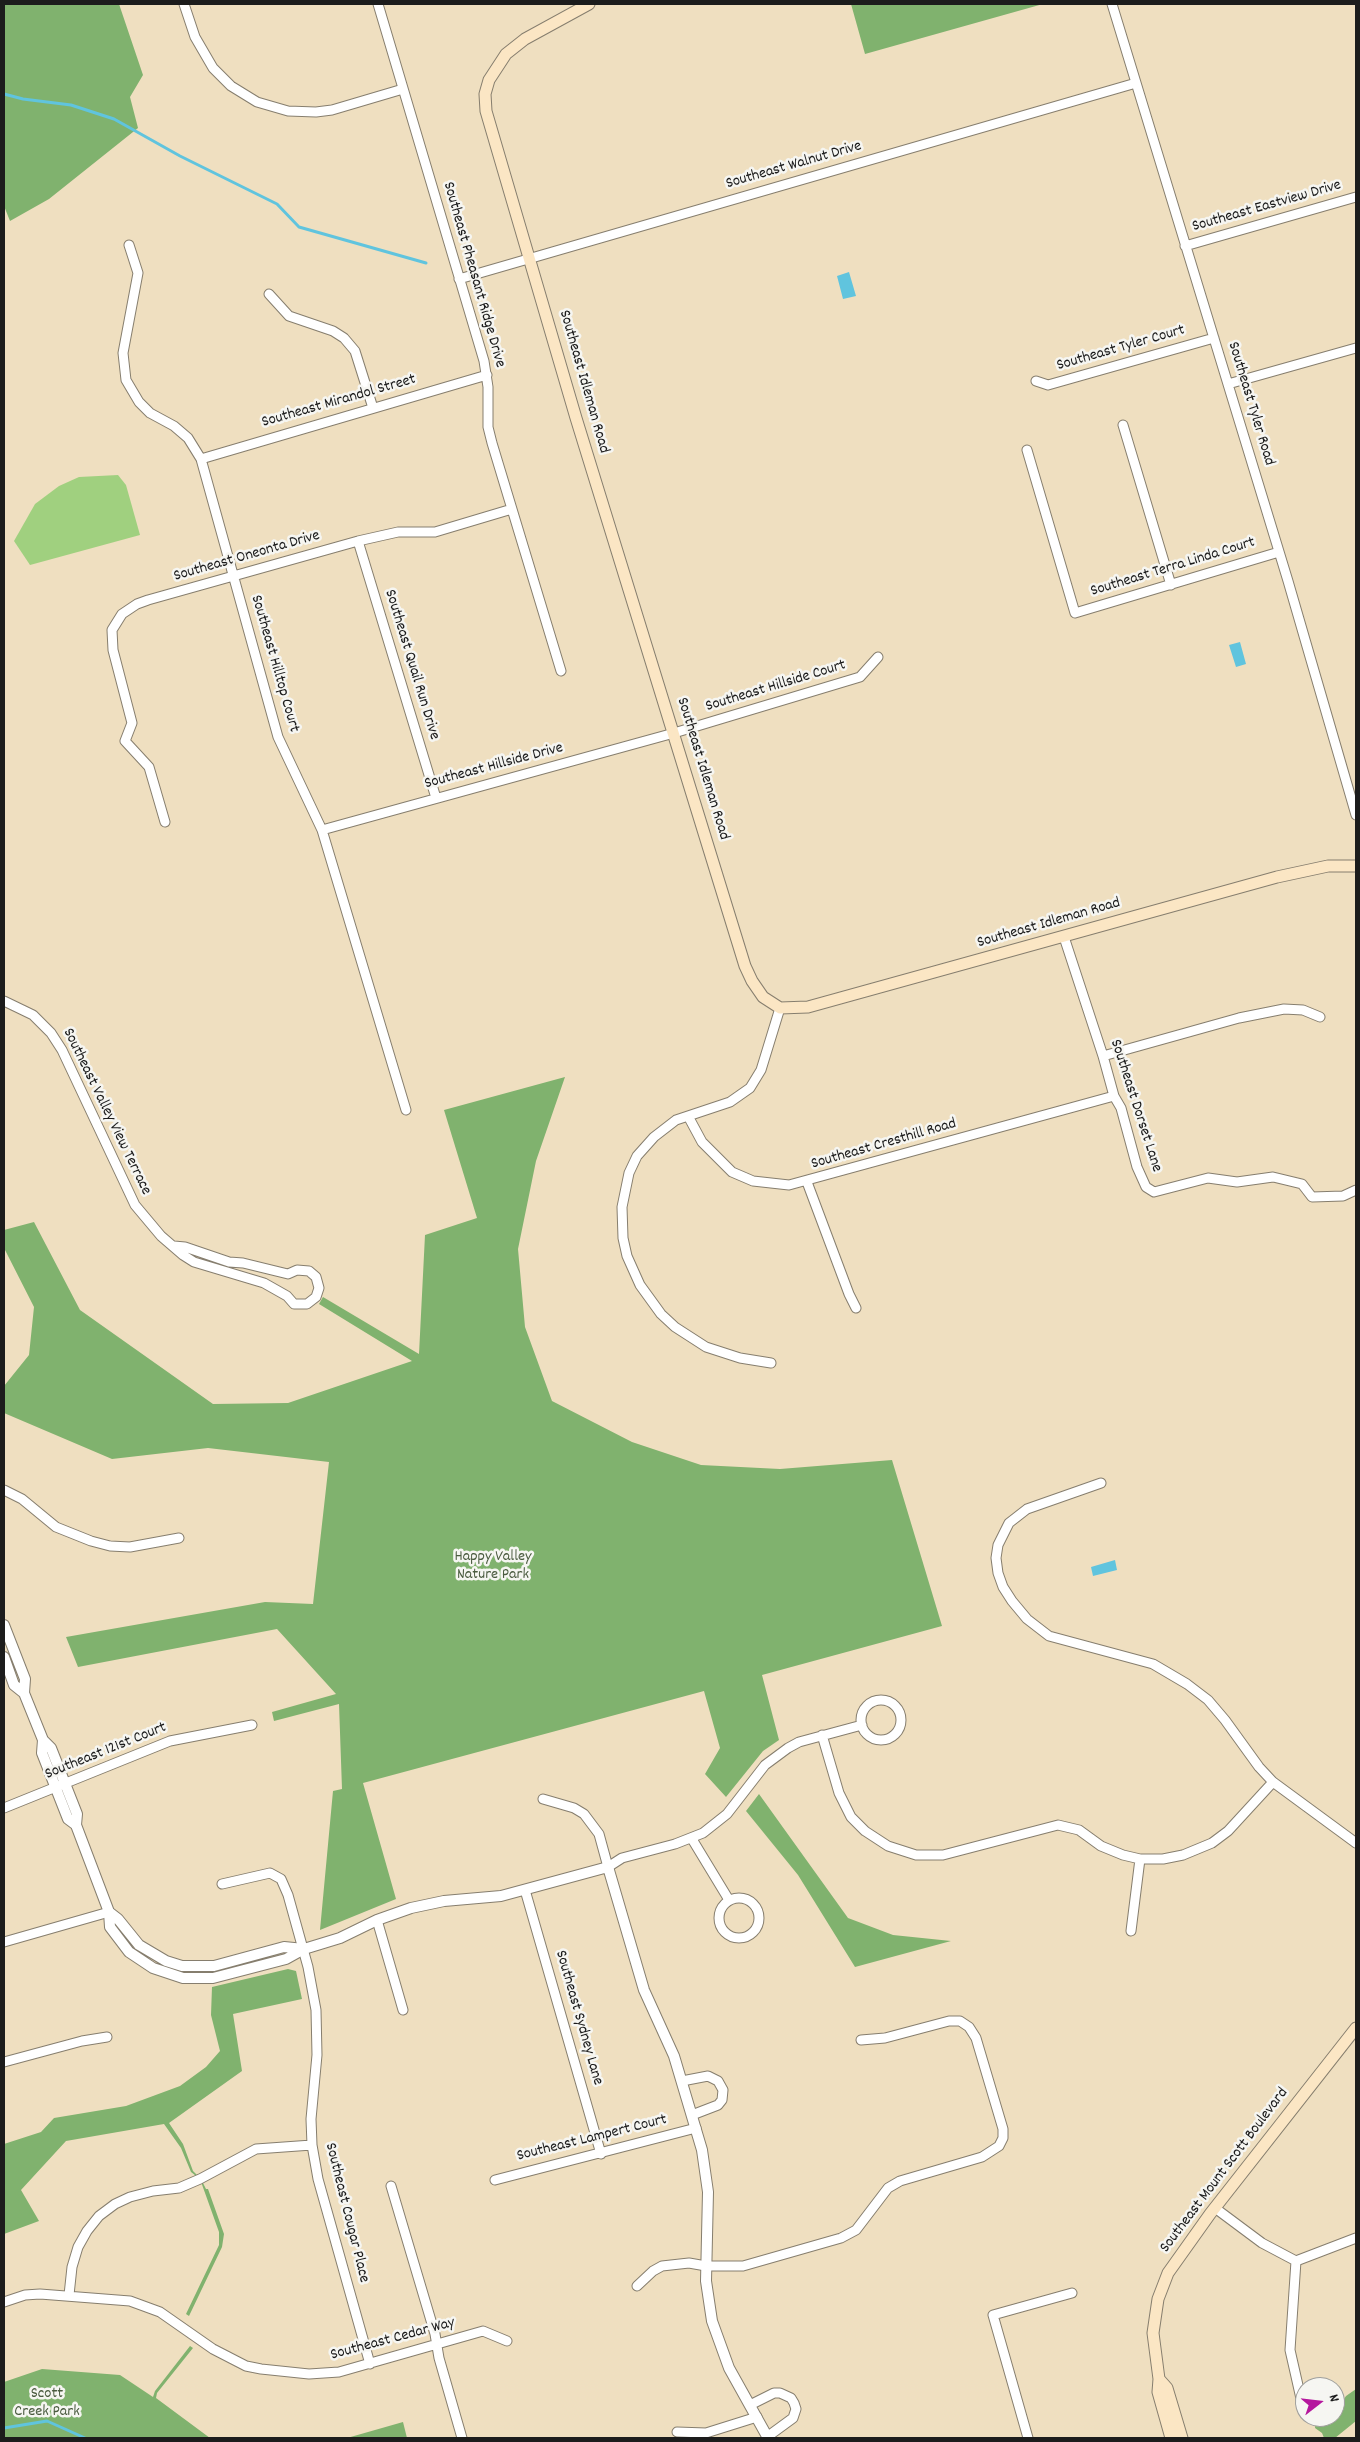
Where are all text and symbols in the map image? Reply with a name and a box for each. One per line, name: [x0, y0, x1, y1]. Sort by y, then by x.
street label: Southeast Walnut Drive: [724, 137, 864, 195]
street label: Southeast Eastview Drive: [1190, 177, 1344, 237]
street label: Southeast Pheasant Ridge Drive: [437, 180, 509, 370]
street label: Southeast Idleman Road: [553, 308, 613, 456]
street label: Southeast Tyler Court: [1055, 322, 1187, 376]
street label: Southeast Tyler Road: [1222, 340, 1278, 468]
street label: Southeast Mirandol Street: [260, 371, 418, 433]
street label: Southeast Oneonta Drive: [172, 527, 322, 587]
street label: Southeast Terra Linda Court: [1088, 534, 1258, 602]
street label: Southeast Quail Run Drive: [379, 588, 443, 742]
street label: Southeast Hilltop Court: [245, 593, 303, 735]
street label: Southeast Hillside Court: [704, 657, 848, 717]
street label: Southeast Idleman Road: [671, 695, 733, 843]
street label: Southeast Hillside Drive: [423, 739, 565, 795]
street label: Southeast Idleman Road: [975, 894, 1123, 954]
street label: Southeast Valley View Terrace: [57, 1026, 155, 1198]
street label: Southeast Dorset Lane: [1105, 1037, 1165, 1175]
street label: Southeast Cresthill Road: [809, 1115, 959, 1175]
park label: Happy Valley Nature Park: [455, 1548, 531, 1586]
street label: Southeast 121st Court: [43, 1719, 169, 1785]
street label: Southeast Sydney Lane: [550, 1948, 606, 2088]
street label: Southeast Mount Scott Boulevard: [1157, 2085, 1293, 2257]
street label: Southeast Lampert Court: [515, 2111, 669, 2167]
street label: Southeast Cougar Place: [319, 2141, 373, 2285]
street label: Southeast Cedar Way: [329, 2314, 457, 2366]
north arrow: [1295, 2377, 1345, 2427]
park label: Scott Creek Park: [14, 2385, 80, 2423]
text: N: [1323, 2392, 1344, 2404]

